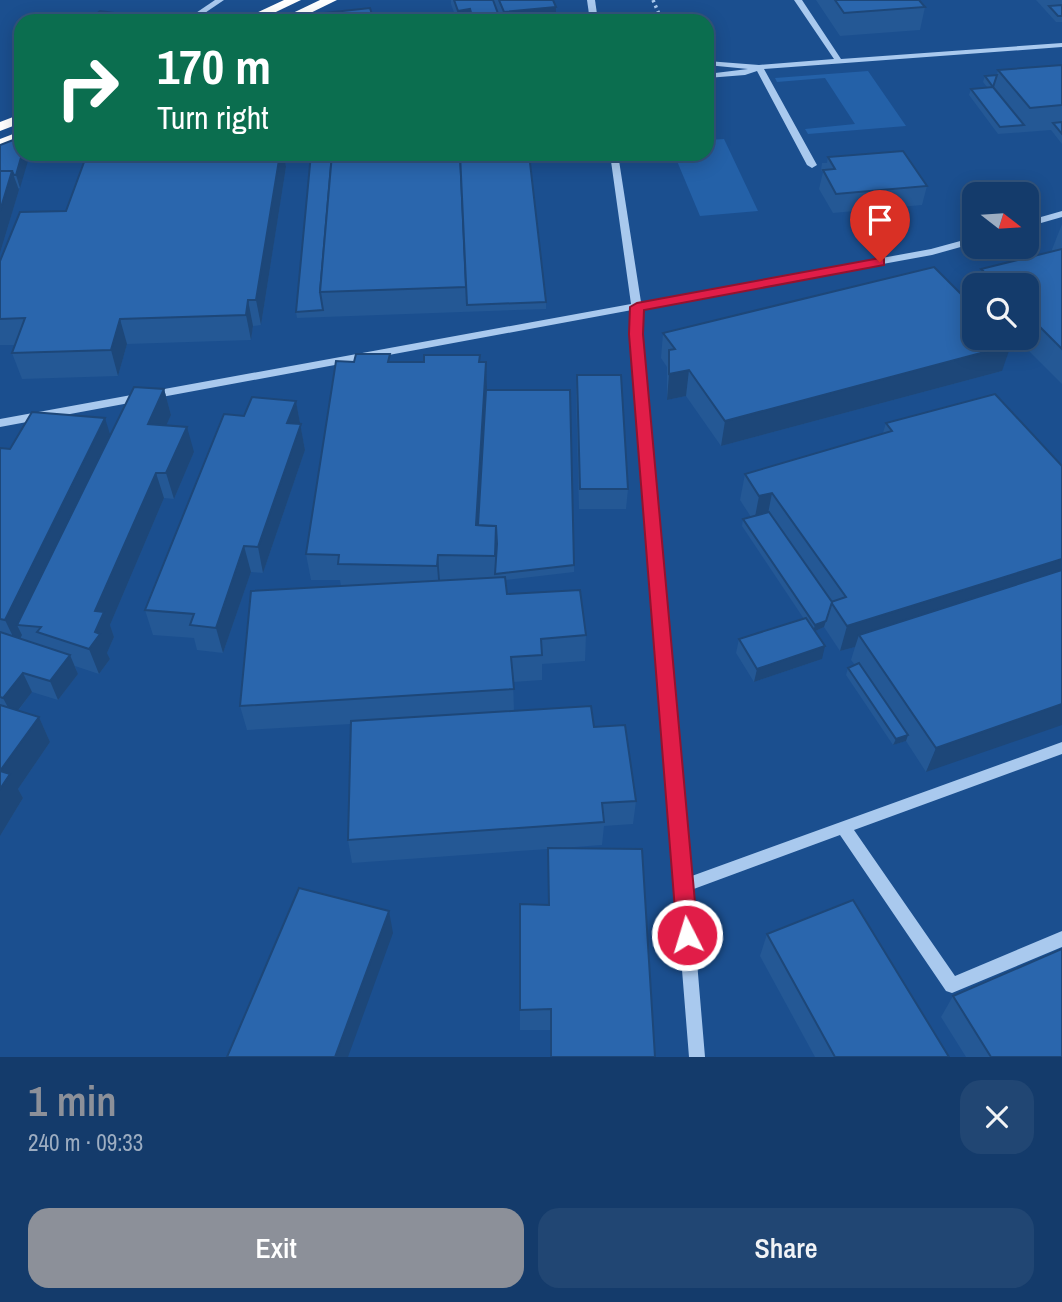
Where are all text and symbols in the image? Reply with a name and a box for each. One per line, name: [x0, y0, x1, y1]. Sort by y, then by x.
text: 170 m: [157, 33, 271, 99]
icon: right: [42, 42, 133, 133]
text: Turn right: [157, 96, 269, 139]
north arrow: [962, 182, 1040, 259]
map controls: [962, 182, 1039, 350]
pin: [850, 190, 910, 262]
icon: arrive: [861, 201, 899, 239]
button: search: [962, 273, 1039, 350]
position arrow: [650, 898, 724, 972]
text: 1 min: [28, 1073, 117, 1129]
button: close: [960, 1080, 1034, 1154]
text: 240 m · 09:33: [28, 1127, 143, 1158]
button: Exit: [28, 1208, 524, 1288]
button: Share: [538, 1208, 1034, 1288]

